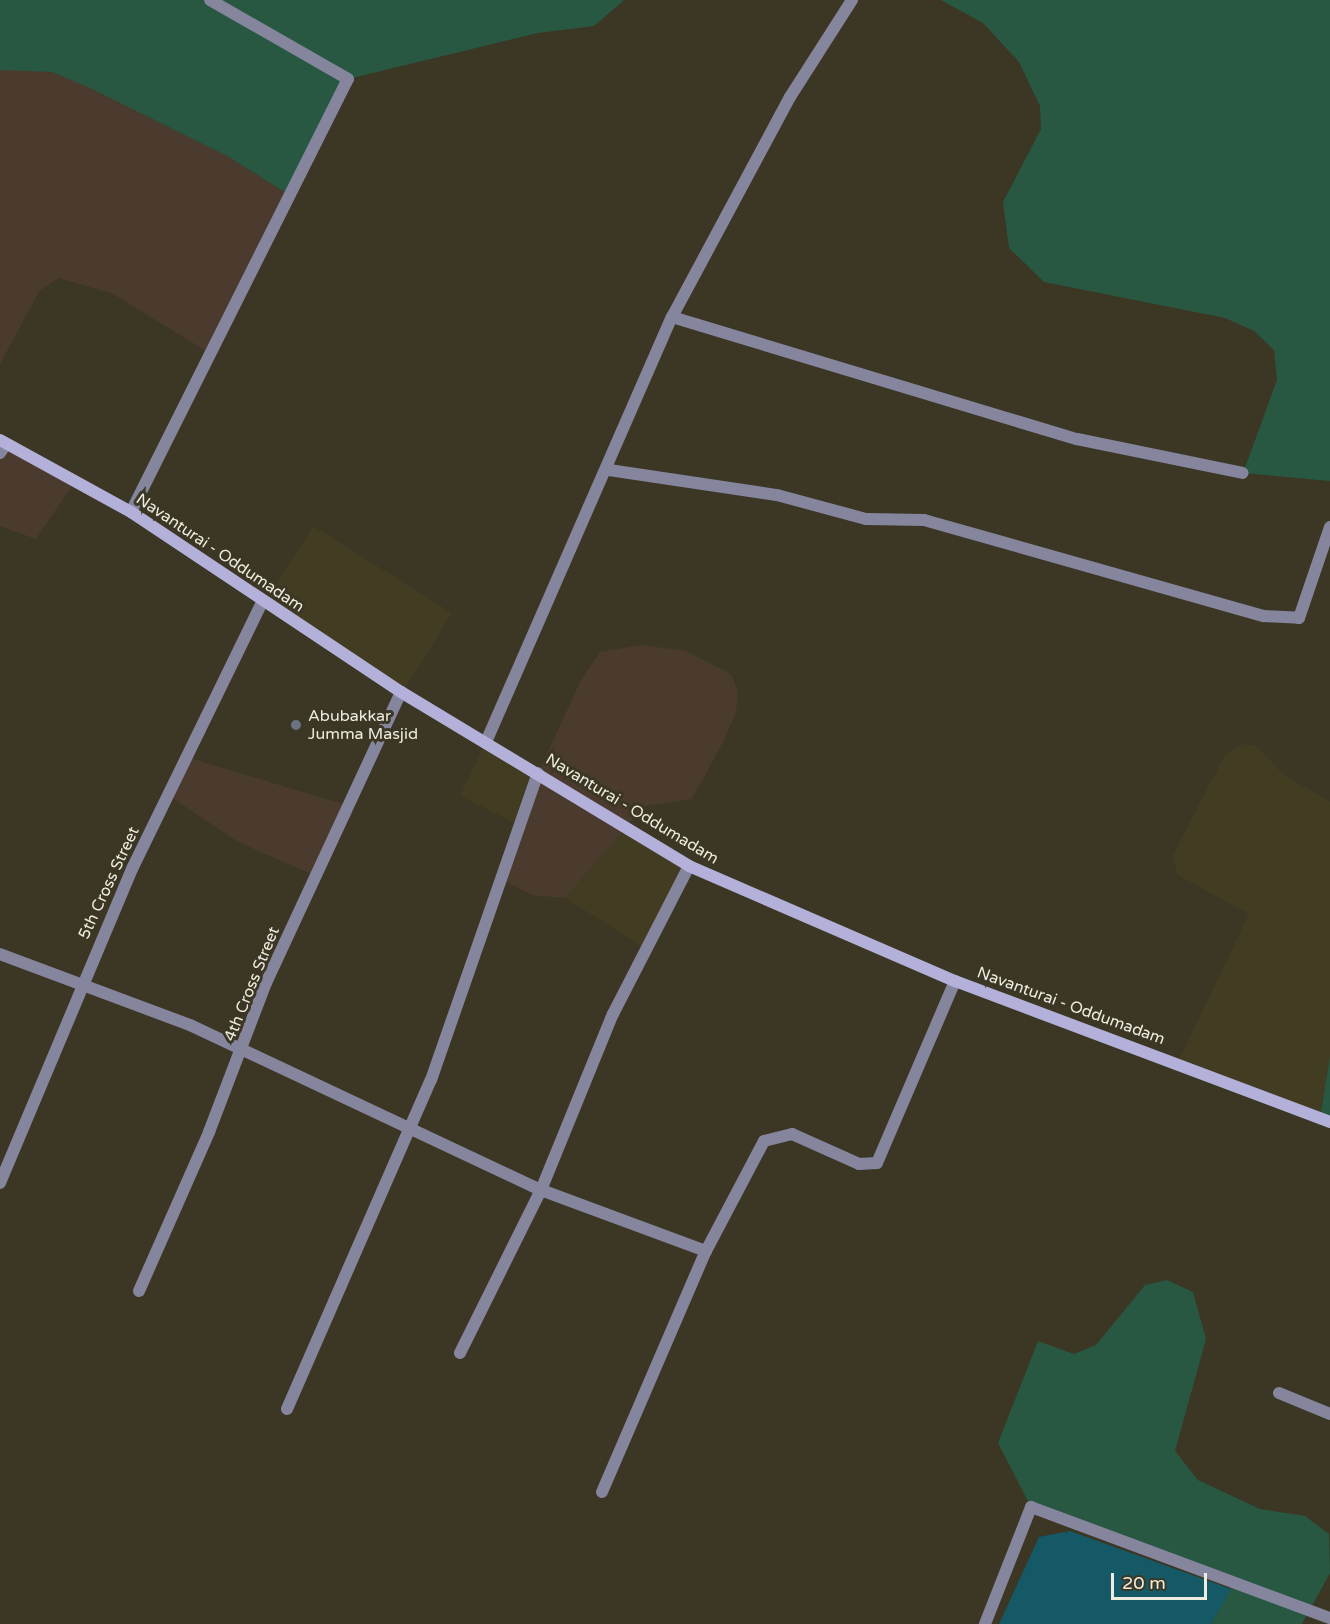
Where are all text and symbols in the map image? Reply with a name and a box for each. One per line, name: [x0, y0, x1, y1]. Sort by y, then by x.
street label: Navanturai - Oddumadam: [132, 490, 308, 616]
place label: Abubakkar Jumma Masjid: [308, 706, 418, 744]
marker: Abubakkar Jumma Masjid: [289, 718, 303, 732]
street label: Navanturai - Oddumadam: [542, 750, 722, 868]
street label: 5th Cross Street: [75, 824, 143, 942]
street label: 4th Cross Street: [220, 924, 284, 1044]
street label: Navanturai - Oddumadam: [974, 963, 1168, 1049]
scale bar: [1114, 1561, 1210, 1599]
text: 20 m: [1122, 1572, 1166, 1594]

